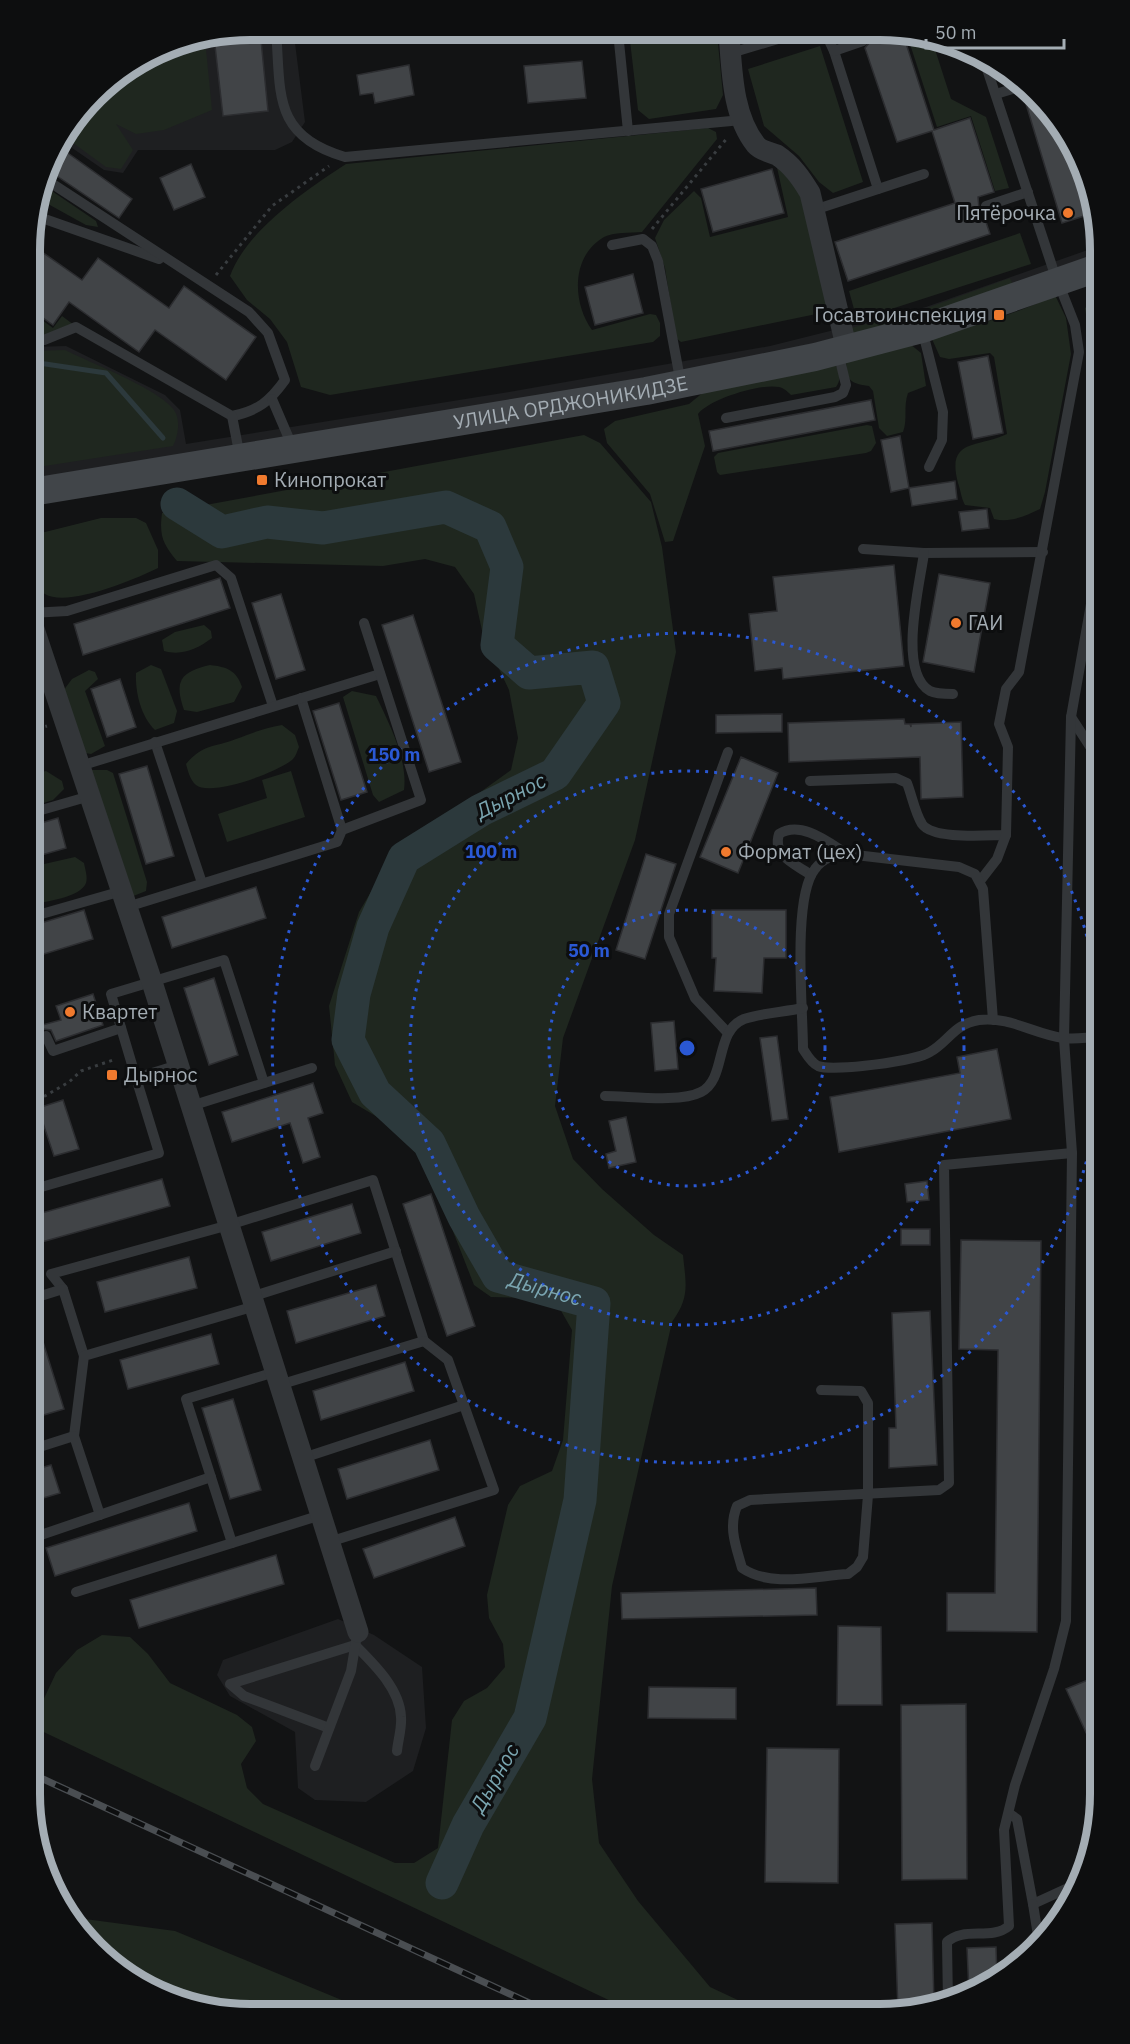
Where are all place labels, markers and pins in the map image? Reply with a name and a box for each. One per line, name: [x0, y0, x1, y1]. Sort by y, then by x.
place label: Пятёрочка: [956, 199, 1056, 226]
marker: Пятёрочка: [1061, 206, 1075, 220]
place label: Госавтоинспекция: [814, 301, 987, 328]
marker: Госавтоинспекция: [992, 308, 1006, 322]
place label: Кинопрокат: [274, 466, 387, 493]
marker: Кинопрокат: [255, 473, 269, 487]
place label: ГАИ: [968, 609, 1003, 636]
marker: ГАИ: [949, 616, 963, 630]
place label: Формат (цех): [738, 838, 862, 865]
marker: Формат (цех): [719, 845, 733, 859]
place label: Квартет: [82, 998, 158, 1025]
marker: Квартет: [63, 1005, 77, 1019]
centre of rings: [677, 1038, 697, 1058]
place label: Дырнос: [124, 1061, 198, 1088]
marker: Дырнос: [105, 1068, 119, 1082]

